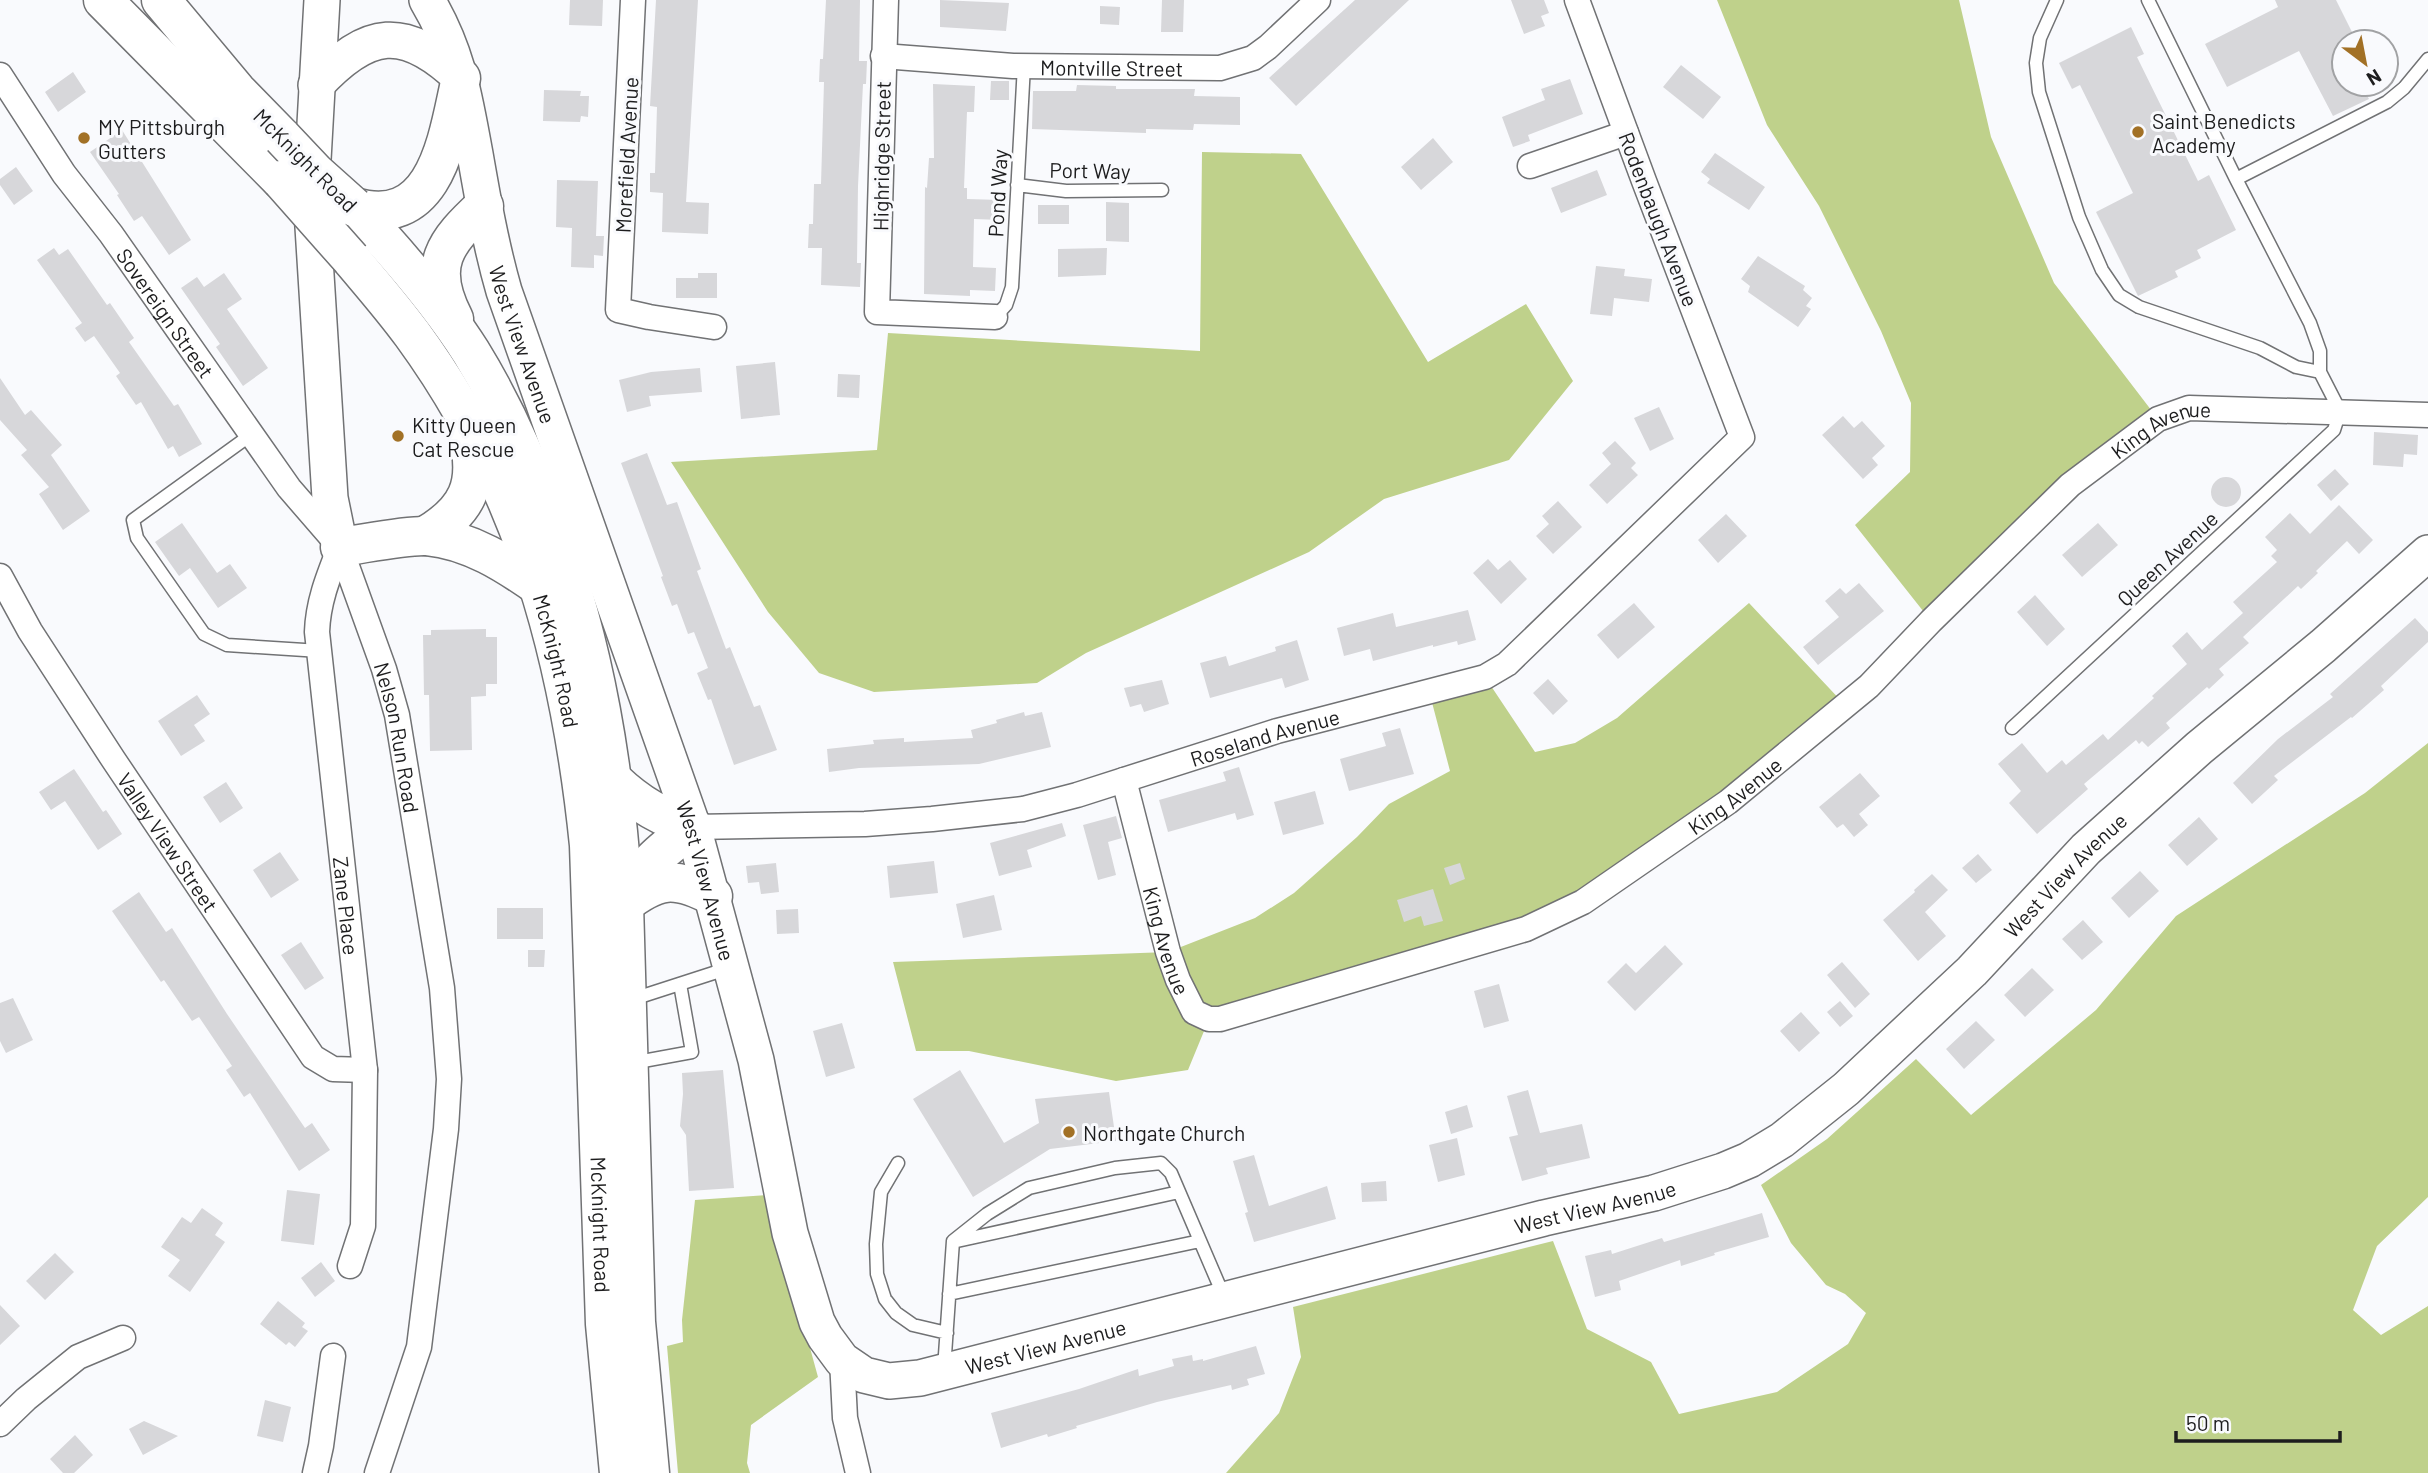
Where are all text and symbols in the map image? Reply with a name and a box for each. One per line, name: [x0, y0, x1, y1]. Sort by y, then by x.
north arrow: [2330, 28, 2400, 98]
street label: Montville Street: [1040, 54, 1183, 80]
text: N: [2363, 65, 2386, 91]
street label: Morefield Avenue: [609, 76, 643, 234]
street label: Highridge Street: [867, 81, 895, 231]
street label: McKnight Road: [249, 103, 363, 217]
place label: Saint Benedicts Academy: [2152, 108, 2296, 157]
place label: MY Pittsburgh Gutters: [98, 114, 225, 163]
marker: Saint Benedicts Academy: [2130, 124, 2146, 140]
street label: Rodenbaugh Avenue: [1614, 128, 1704, 310]
marker: MY Pittsburgh Gutters: [76, 130, 92, 146]
street label: Pond Way: [982, 148, 1012, 238]
street label: Port Way: [1049, 157, 1131, 183]
street label: Sovereign Street: [112, 243, 220, 382]
street label: West View Avenue: [485, 263, 562, 426]
street label: King Avenue: [2105, 396, 2212, 463]
place label: Kitty Queen Cat Rescue: [412, 412, 516, 461]
marker: Kitty Queen Cat Rescue: [390, 428, 406, 444]
street label: Queen Avenue: [2112, 505, 2222, 611]
street label: McKnight Road: [529, 591, 585, 729]
street label: Nelson Run Road: [370, 659, 425, 815]
street label: Roseland Avenue: [1187, 703, 1342, 771]
street label: King Avenue: [1682, 751, 1786, 839]
street label: Valley View Street: [113, 768, 224, 916]
street label: West View Avenue: [672, 797, 741, 963]
street label: West View Avenue: [1998, 807, 2131, 942]
street label: Zane Place: [329, 855, 365, 956]
street label: King Avenue: [1139, 884, 1196, 999]
place label: Northgate Church: [1083, 1120, 1245, 1145]
marker: Northgate Church: [1061, 1124, 1077, 1140]
street label: McKnight Road: [587, 1156, 616, 1293]
street label: West View Avenue: [1511, 1174, 1679, 1238]
street label: West View Avenue: [962, 1313, 1129, 1378]
scale bar: [2176, 1400, 2340, 1444]
text: 50 m: [2186, 1410, 2230, 1435]

